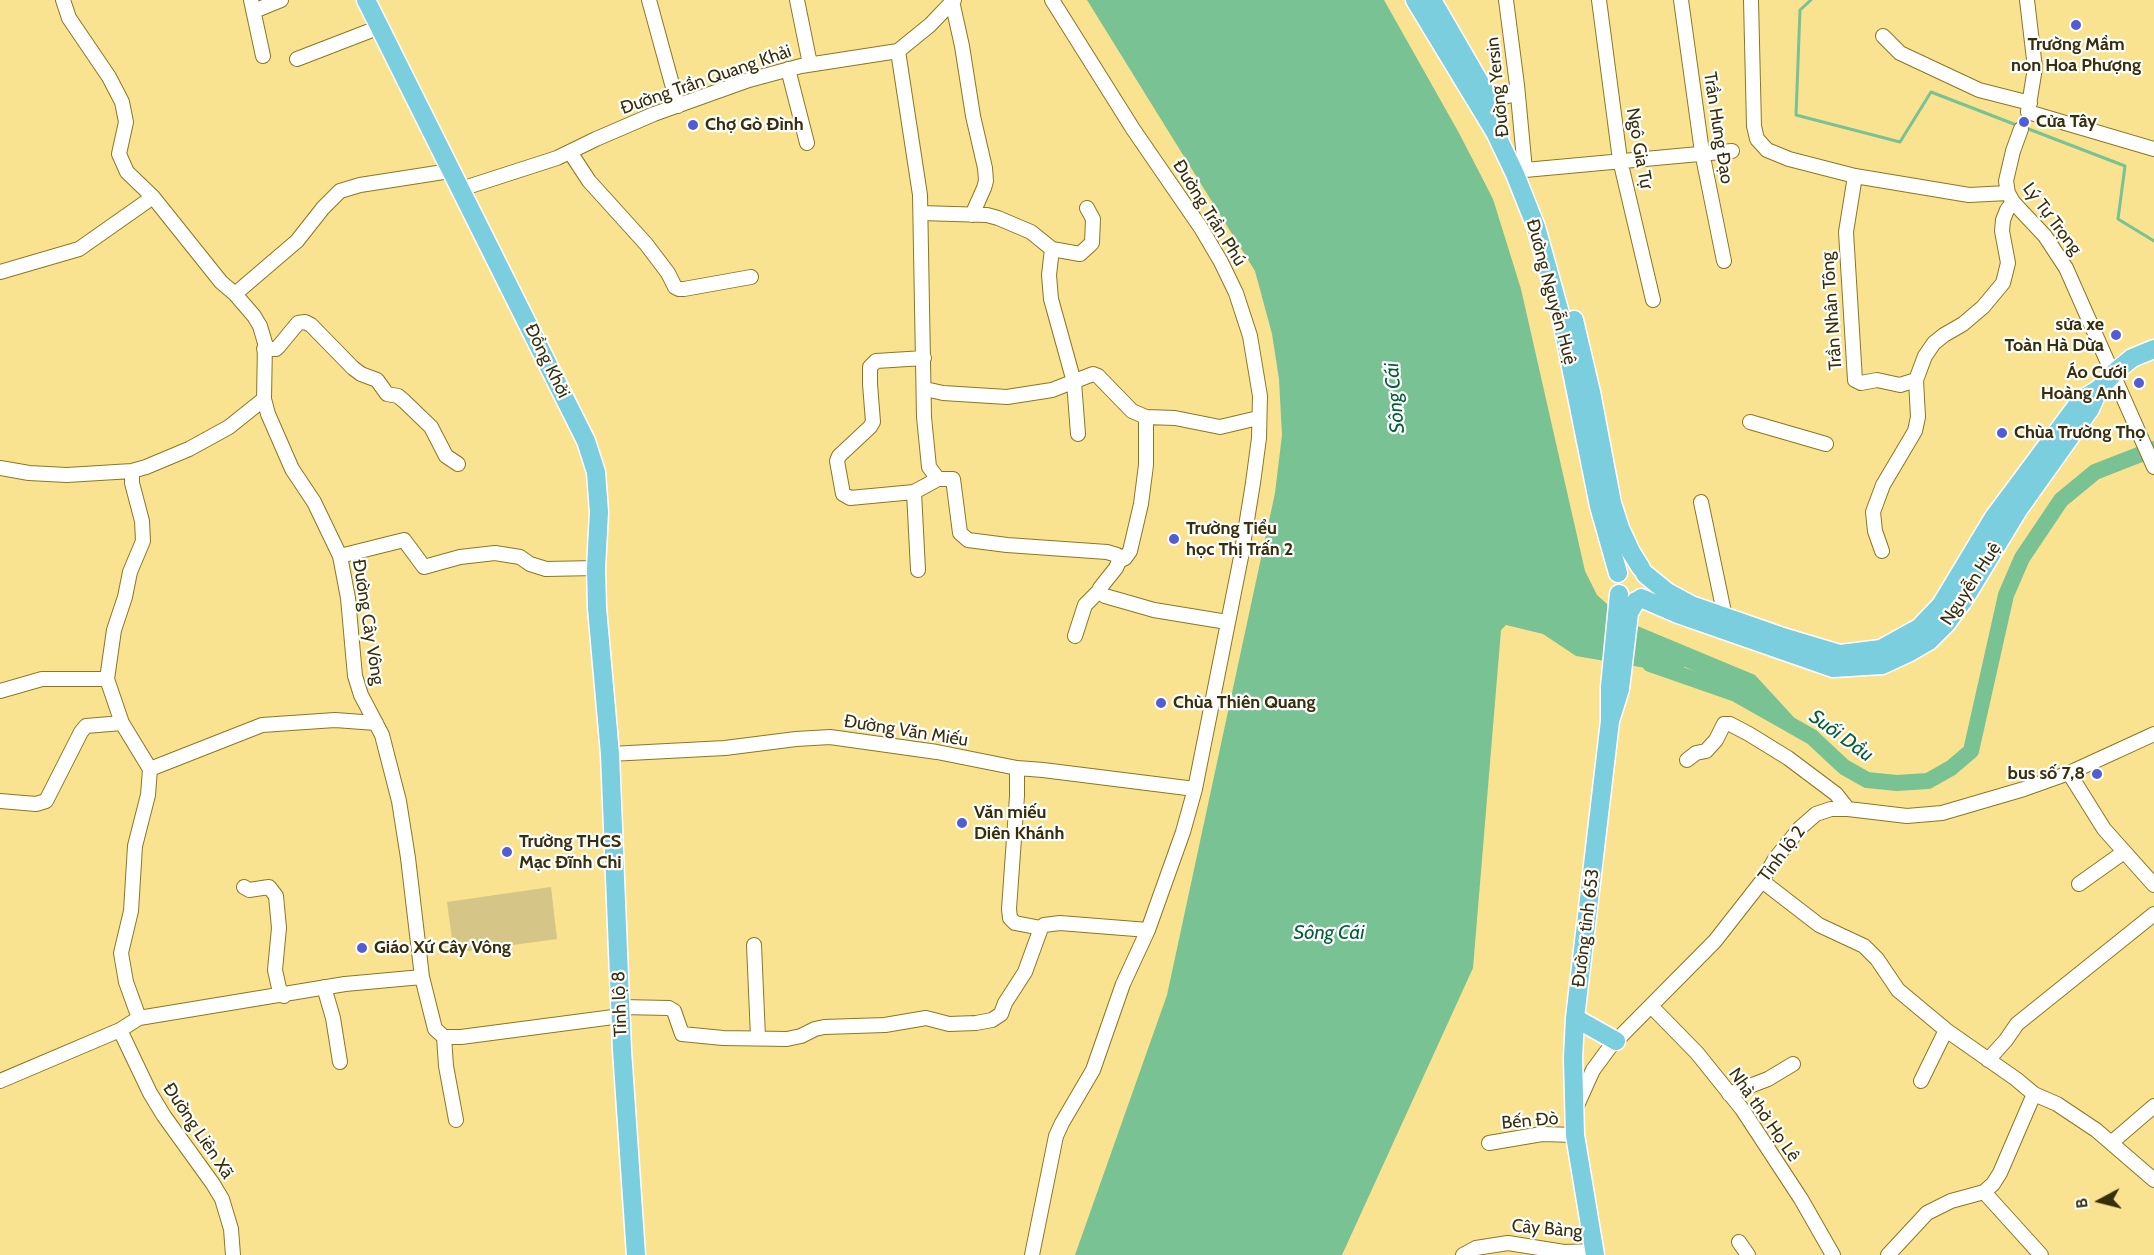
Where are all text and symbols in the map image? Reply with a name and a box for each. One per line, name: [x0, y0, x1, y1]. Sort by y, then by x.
marker: Trường Mầm non Hoa Phượng: [2069, 18, 2083, 32]
place label: Trường Mầm non Hoa Phượng: [2011, 34, 2141, 76]
street label: Đường Yersin: [1482, 36, 1514, 138]
street label: Đường Trần Quang Khải: [618, 41, 794, 119]
street label: Trần Hưng Đạo: [1698, 71, 1738, 185]
street label: Ngô Gia Tự: [1621, 106, 1657, 190]
place label: Cửa Tây: [2036, 111, 2097, 133]
place label: Chợ Gò Đình: [705, 114, 804, 136]
marker: Cửa Tây: [2017, 115, 2031, 129]
marker: Chợ Gò Đình: [686, 118, 700, 132]
street label: Đường Trần Phú: [1168, 156, 1250, 270]
street label: Lý Tự Trọng: [2018, 179, 2086, 259]
street label: Đường Nguyễn Huệ: [1521, 217, 1581, 367]
street label: Trần Nhân Tông: [1817, 251, 1847, 371]
place label: sửa xe Toàn Hà Dừa: [2004, 314, 2104, 356]
street label: Đồng Khởi: [520, 320, 574, 402]
marker: sửa xe Toàn Hà Dừa: [2109, 328, 2123, 342]
water label: Sông Cái: [1380, 362, 1410, 434]
place label: Áo Cưới Hoàng Anh: [2041, 362, 2127, 404]
marker: Áo Cưới Hoàng Anh: [2132, 376, 2146, 390]
place label: Chùa Trường Thọ: [2014, 422, 2145, 444]
marker: Chùa Trường Thọ: [1995, 426, 2009, 440]
place label: Trường Tiểu học Thị Trấn 2: [1186, 518, 1293, 560]
marker: Trường Tiểu học Thị Trấn 2: [1167, 532, 1181, 546]
street label: Nguyễn Huệ: [1936, 539, 2006, 629]
street label: Đường Cây Vông: [347, 558, 389, 686]
place label: Chùa Thiên Quang: [1173, 692, 1316, 714]
marker: Chùa Thiên Quang: [1154, 696, 1168, 710]
water label: Suối Dầu: [1804, 705, 1878, 767]
street label: Đường Văn Miếu: [842, 711, 970, 751]
place label: bus số 7,8: [2008, 763, 2085, 785]
marker: bus số 7,8: [2090, 767, 2104, 781]
place label: Văn miếu Diên Khánh: [974, 802, 1064, 844]
marker: Văn miếu Diên Khánh: [955, 816, 969, 830]
street label: Tỉnh lộ 2: [1754, 822, 1810, 886]
place label: Trường THCS Mạc Đĩnh Chi: [519, 831, 622, 874]
marker: Trường THCS Mạc Đĩnh Chi: [500, 845, 514, 859]
street label: Đường tỉnh 653: [1568, 868, 1604, 988]
water label: Sông Cái: [1294, 921, 1364, 945]
place label: Giáo Xứ Cây Vông: [374, 937, 511, 959]
marker: Giáo Xứ Cây Vông: [355, 941, 369, 955]
street label: Tỉnh lộ 8: [608, 971, 632, 1037]
street label: Nhà thờ Họ Lê: [1724, 1064, 1804, 1166]
street label: Đường Liên Xã: [158, 1079, 238, 1183]
street label: Bến Đò: [1501, 1108, 1559, 1134]
north arrow: [2070, 1171, 2130, 1231]
text: B: [2072, 1197, 2092, 1209]
street label: Cây Bàng: [1511, 1215, 1583, 1243]

